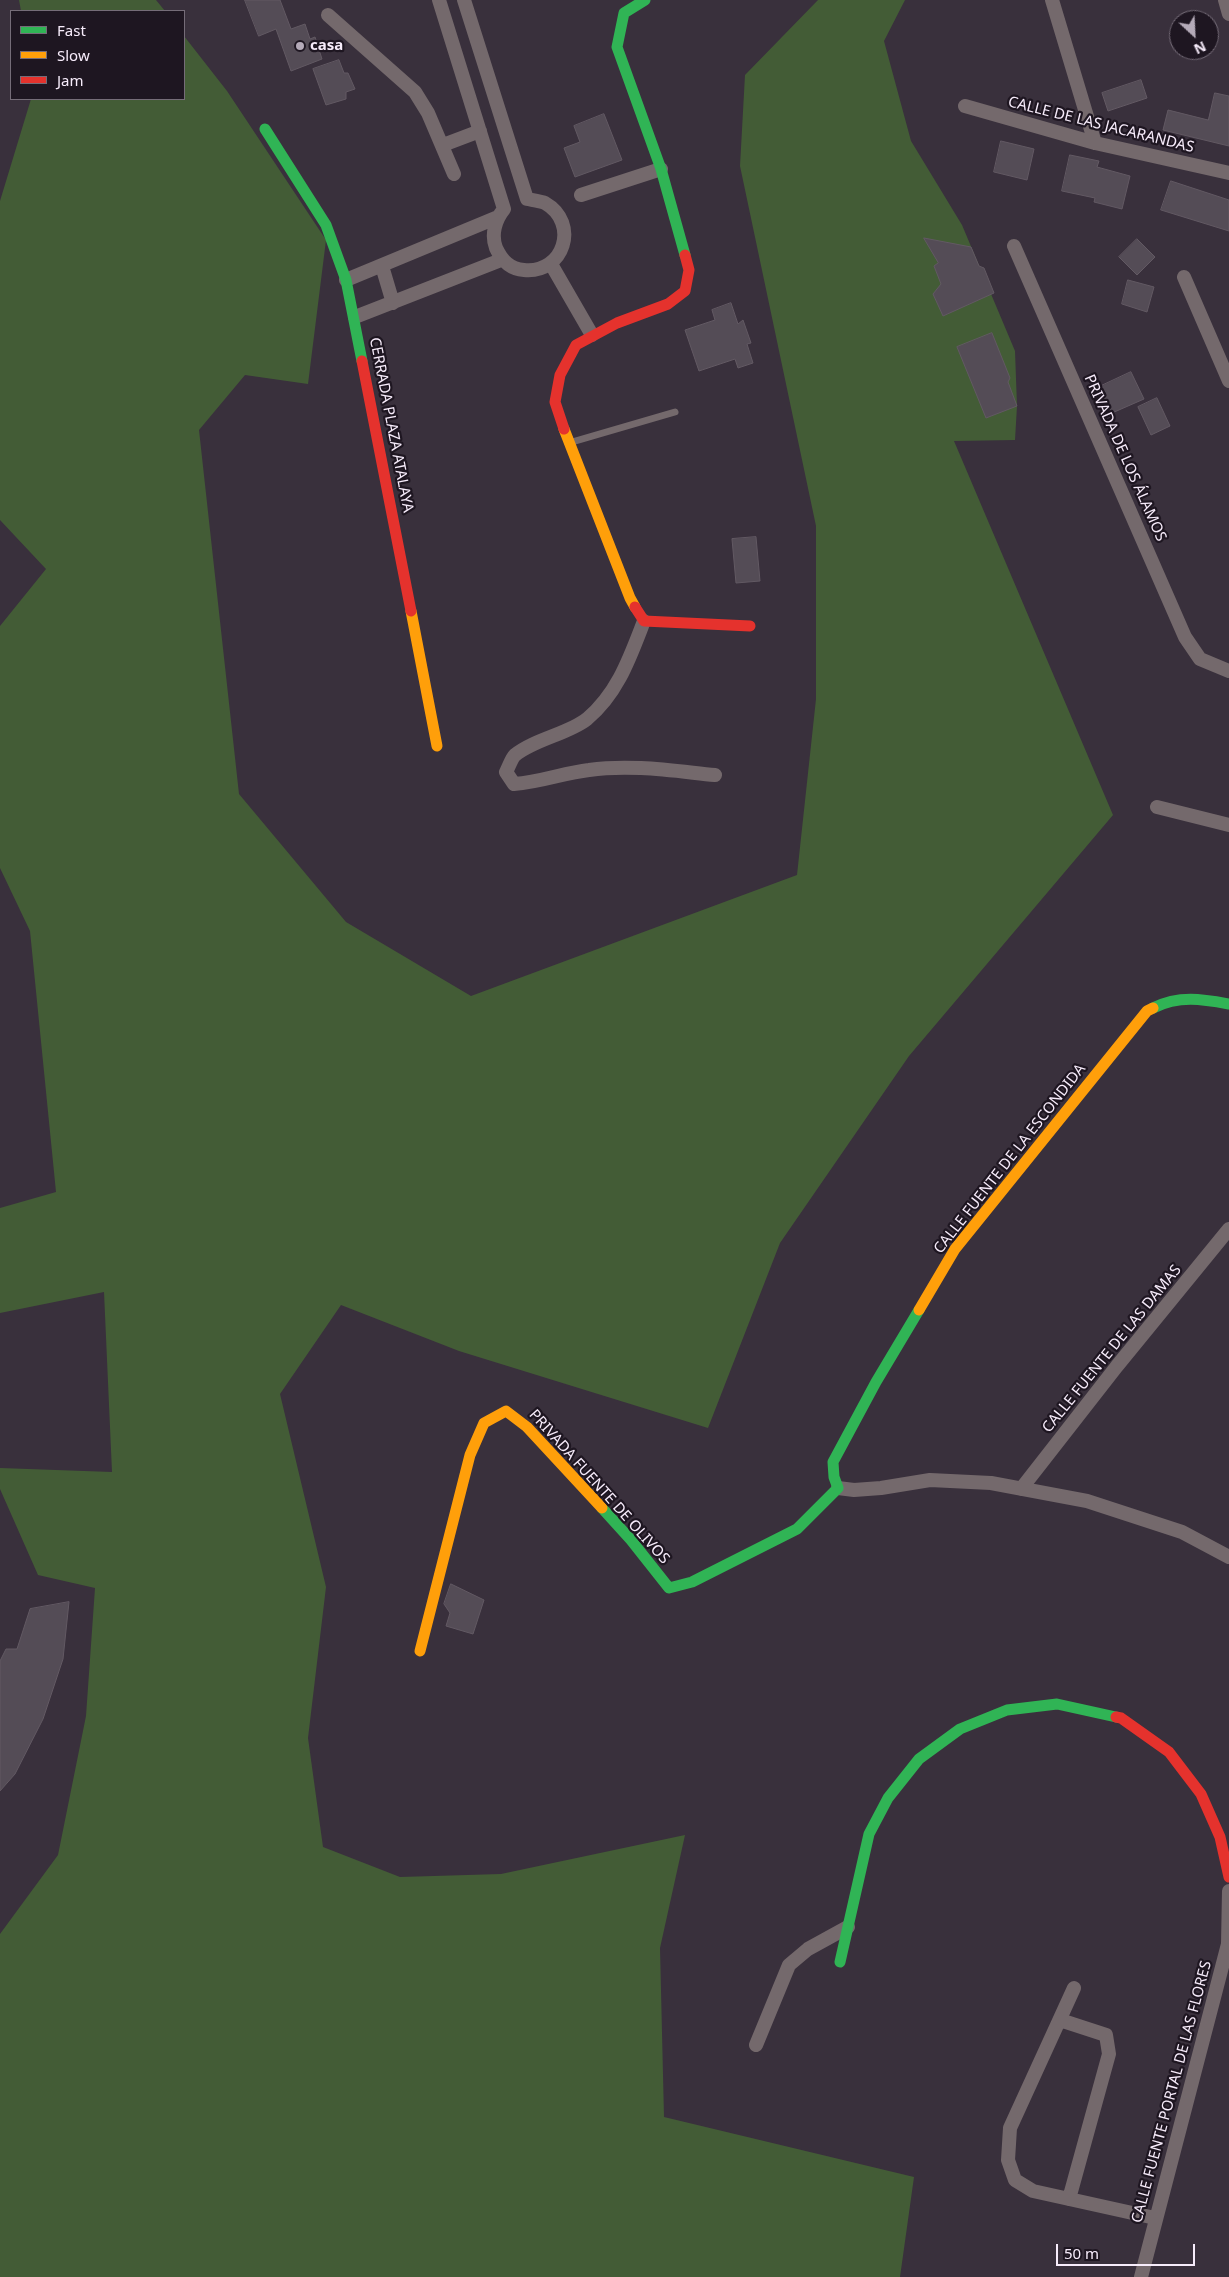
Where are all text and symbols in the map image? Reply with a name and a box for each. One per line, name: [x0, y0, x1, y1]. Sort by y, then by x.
legend: [10, 10, 185, 100]
north arrow: [1169, 10, 1219, 60]
text: Fast: [57, 20, 86, 40]
place label: casa: [310, 37, 343, 55]
text: N: [1191, 37, 1209, 59]
marker: casa: [294, 40, 306, 52]
text: Slow: [57, 45, 90, 65]
text: Jam: [57, 70, 84, 90]
street label: CALLE DE LAS JACARANDAS: [1006, 93, 1196, 157]
street label: CERRADA PLAZA ATALAYA: [365, 336, 417, 514]
street label: PRIVADA DE LOS ÁLAMOS: [1080, 372, 1170, 544]
street label: CALLE FUENTE DE LA ESCONDIDA: [930, 1061, 1090, 1257]
street label: CALLE FUENTE DE LAS DAMAS: [1039, 1262, 1185, 1436]
street label: PRIVADA FUENTE DE OLIVOS: [525, 1406, 673, 1568]
street label: CALLE FUENTE PORTAL DE LAS FLORES: [1128, 1959, 1216, 2225]
scale bar: [1059, 2234, 1198, 2266]
text: 50 m: [1064, 2243, 1099, 2263]

